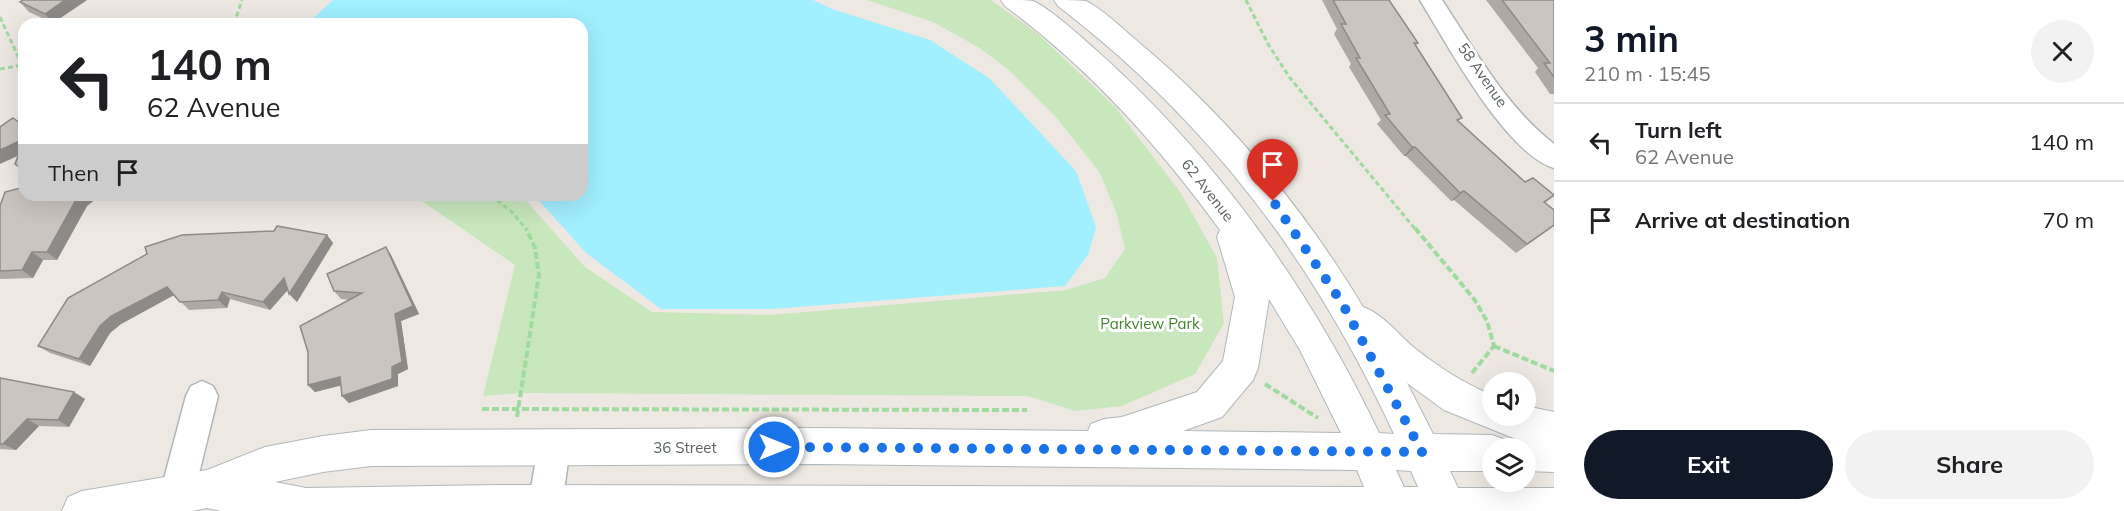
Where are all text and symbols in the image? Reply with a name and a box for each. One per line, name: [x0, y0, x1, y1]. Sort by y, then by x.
text: 3 min: [1584, 16, 1679, 61]
button: close: [2031, 20, 2094, 83]
text: 140 m: [147, 38, 272, 91]
street label: 58 Avenue: [1454, 39, 1512, 111]
icon: left: [48, 42, 126, 120]
text: 210 m · 15:45: [1584, 61, 1710, 86]
text: 62 Avenue: [147, 90, 281, 124]
text: Turn left: [1635, 116, 1722, 144]
icon: left: [1584, 126, 1617, 159]
text: 140 m: [2029, 128, 2094, 156]
pin: [1247, 139, 1298, 201]
text: 62 Avenue: [1635, 144, 1734, 169]
icon: arrive: [1256, 148, 1289, 181]
street label: 62 Avenue: [1178, 155, 1238, 225]
icon: arrive: [111, 156, 144, 189]
text: Then: [48, 159, 99, 187]
icon: arrive: [1584, 204, 1617, 237]
text: Arrive at destination: [1635, 206, 1850, 234]
text: 70 m: [2043, 206, 2094, 234]
park label: Parkview Park: [1100, 314, 1200, 333]
map controls: [1482, 372, 1536, 492]
button: sound: [1482, 372, 1536, 426]
position arrow: [742, 415, 806, 479]
button: Exit: [1584, 430, 1833, 499]
button: Share: [1845, 430, 2094, 499]
street label: 36 Street: [653, 438, 717, 457]
button: layers: [1482, 438, 1536, 492]

